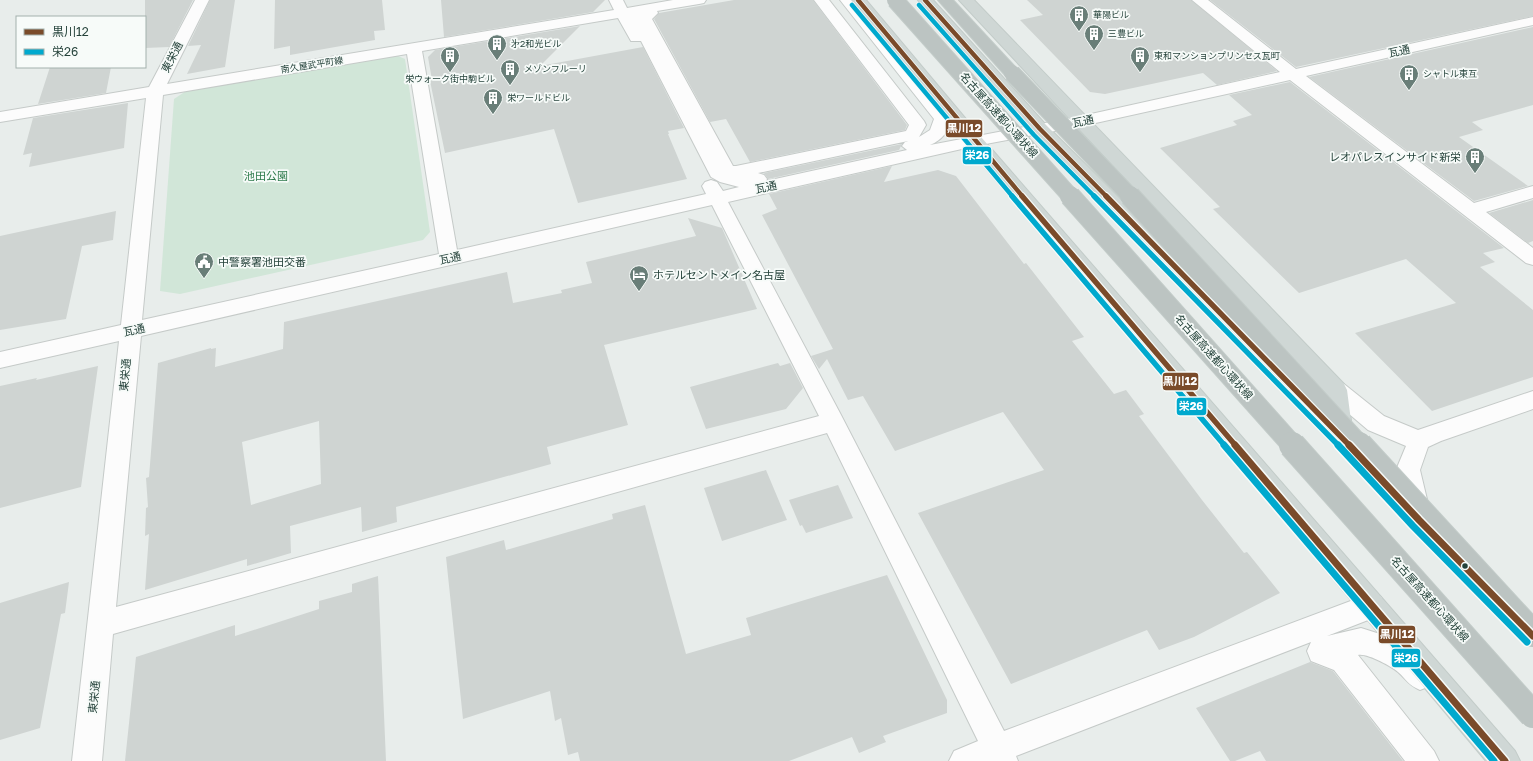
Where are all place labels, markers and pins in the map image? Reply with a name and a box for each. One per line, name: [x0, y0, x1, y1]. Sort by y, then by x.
building icon: 華陽ビル: [1068, 4, 1090, 32]
place label: 華陽ビル: [1093, 9, 1129, 20]
building icon: 三豊ビル: [1083, 23, 1105, 51]
place label: 三豊ビル: [1108, 28, 1144, 39]
building icon: 㐧2和光ビル: [486, 33, 508, 61]
place label: 㐧2和光ビル: [511, 38, 561, 49]
building icon: 栄ウォーク街中駒ビル: [439, 45, 461, 73]
building icon: 東和マンションプリンセス瓦町: [1129, 45, 1151, 73]
place label: 東和マンションプリンセス瓦町: [1154, 50, 1280, 61]
building icon: メゾンフルーリ: [499, 58, 521, 86]
place label: メゾンフルーリ: [524, 63, 587, 74]
building icon: シャトル東互: [1398, 63, 1420, 91]
place label: シャトル東互: [1423, 68, 1477, 79]
place label: 栄ウォーク街中駒ビル: [405, 73, 495, 84]
building icon: 栄ワールドビル: [482, 87, 504, 115]
place label: 栄ワールドビル: [507, 92, 570, 103]
building icon: レオパレスインサイド新栄: [1464, 146, 1486, 174]
place label: レオパレスインサイド新栄: [1329, 150, 1461, 163]
public building icon: 中警察署池田交番: [193, 251, 215, 279]
place label: 中警察署池田交番: [218, 255, 306, 268]
hotel icon: ホテルセントメイン名古屋: [628, 264, 650, 292]
place label: ホテルセントメイン名古屋: [653, 268, 785, 281]
unlabelled marker: [1460, 561, 1470, 571]

